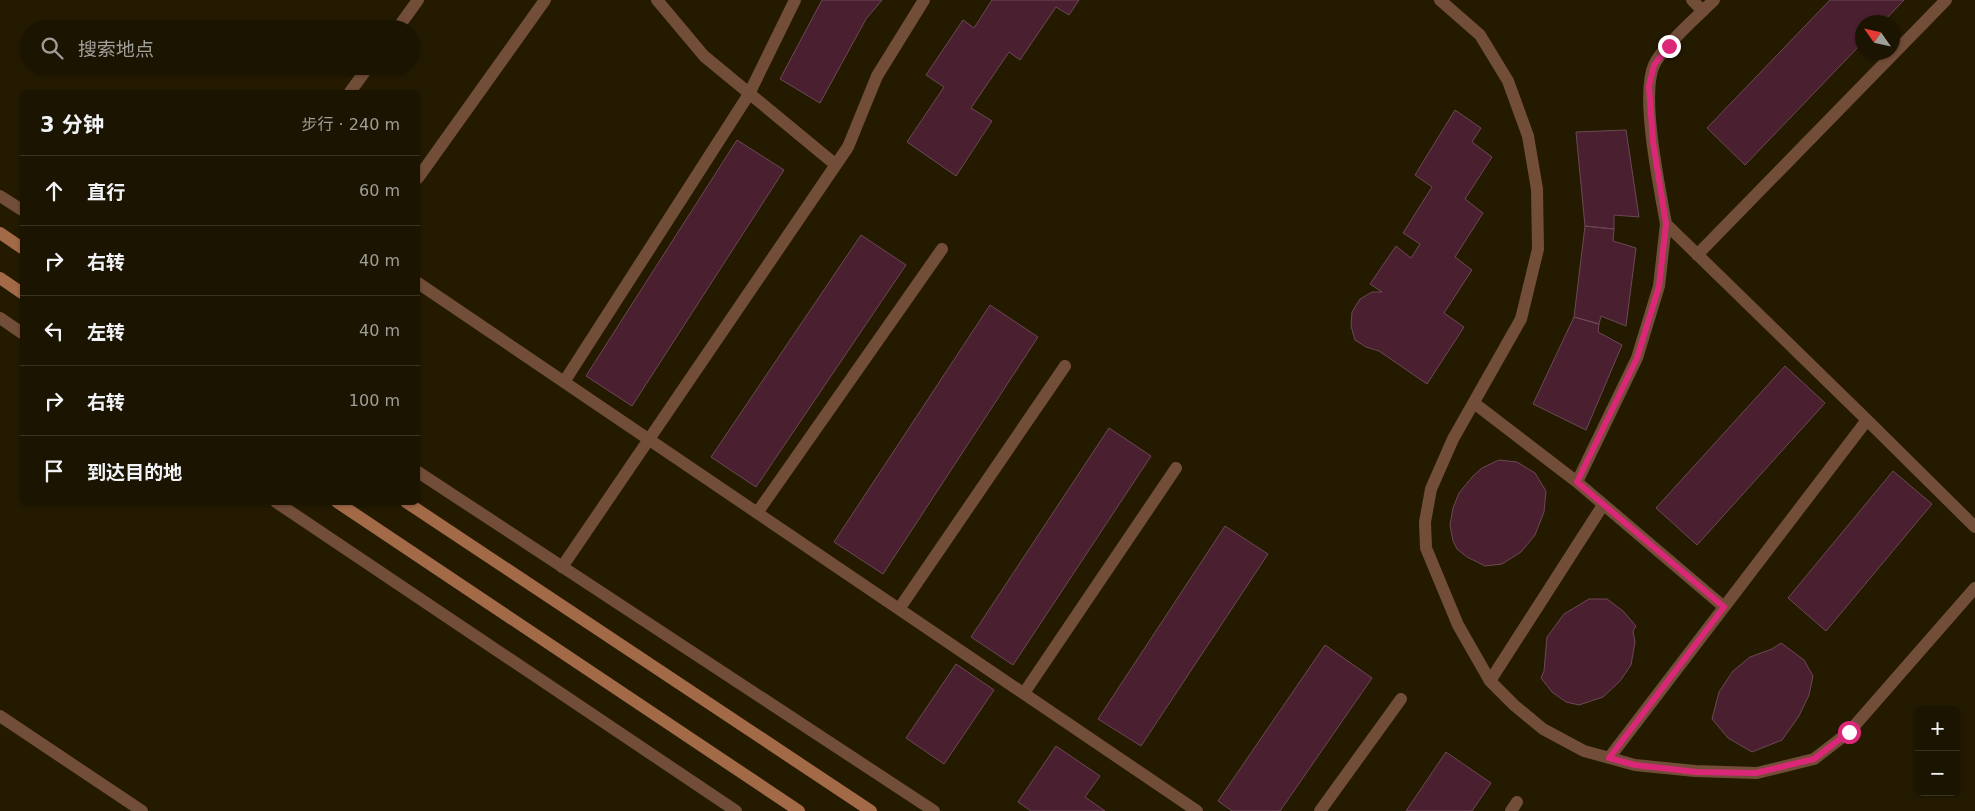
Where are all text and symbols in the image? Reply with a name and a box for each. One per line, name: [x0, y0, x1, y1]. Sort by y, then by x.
north arrow: [1855, 15, 1900, 60]
search box: [20, 20, 420, 75]
icon: search: [38, 34, 66, 62]
route end: [1658, 35, 1681, 58]
text: 搜索地点: [78, 38, 154, 60]
text: 3 分钟: [40, 113, 104, 137]
text: 步行 · 240 m: [302, 115, 400, 134]
icon: ahead: [40, 177, 68, 205]
text: 直行: [87, 181, 125, 203]
text: 60 m: [359, 181, 400, 200]
icon: right: [40, 247, 68, 275]
text: 右转: [87, 251, 125, 273]
text: 40 m: [359, 251, 400, 270]
icon: left: [40, 317, 68, 345]
text: 左转: [87, 321, 125, 343]
text: 40 m: [359, 321, 400, 340]
icon: right: [40, 387, 68, 415]
text: 右转: [87, 391, 125, 413]
text: 100 m: [349, 391, 400, 410]
icon: arrive: [40, 457, 68, 485]
text: 到达目的地: [87, 461, 182, 483]
map controls: [1915, 706, 1960, 796]
button: +: [1915, 706, 1960, 751]
route start: [1838, 721, 1861, 744]
button: −: [1915, 751, 1960, 796]

